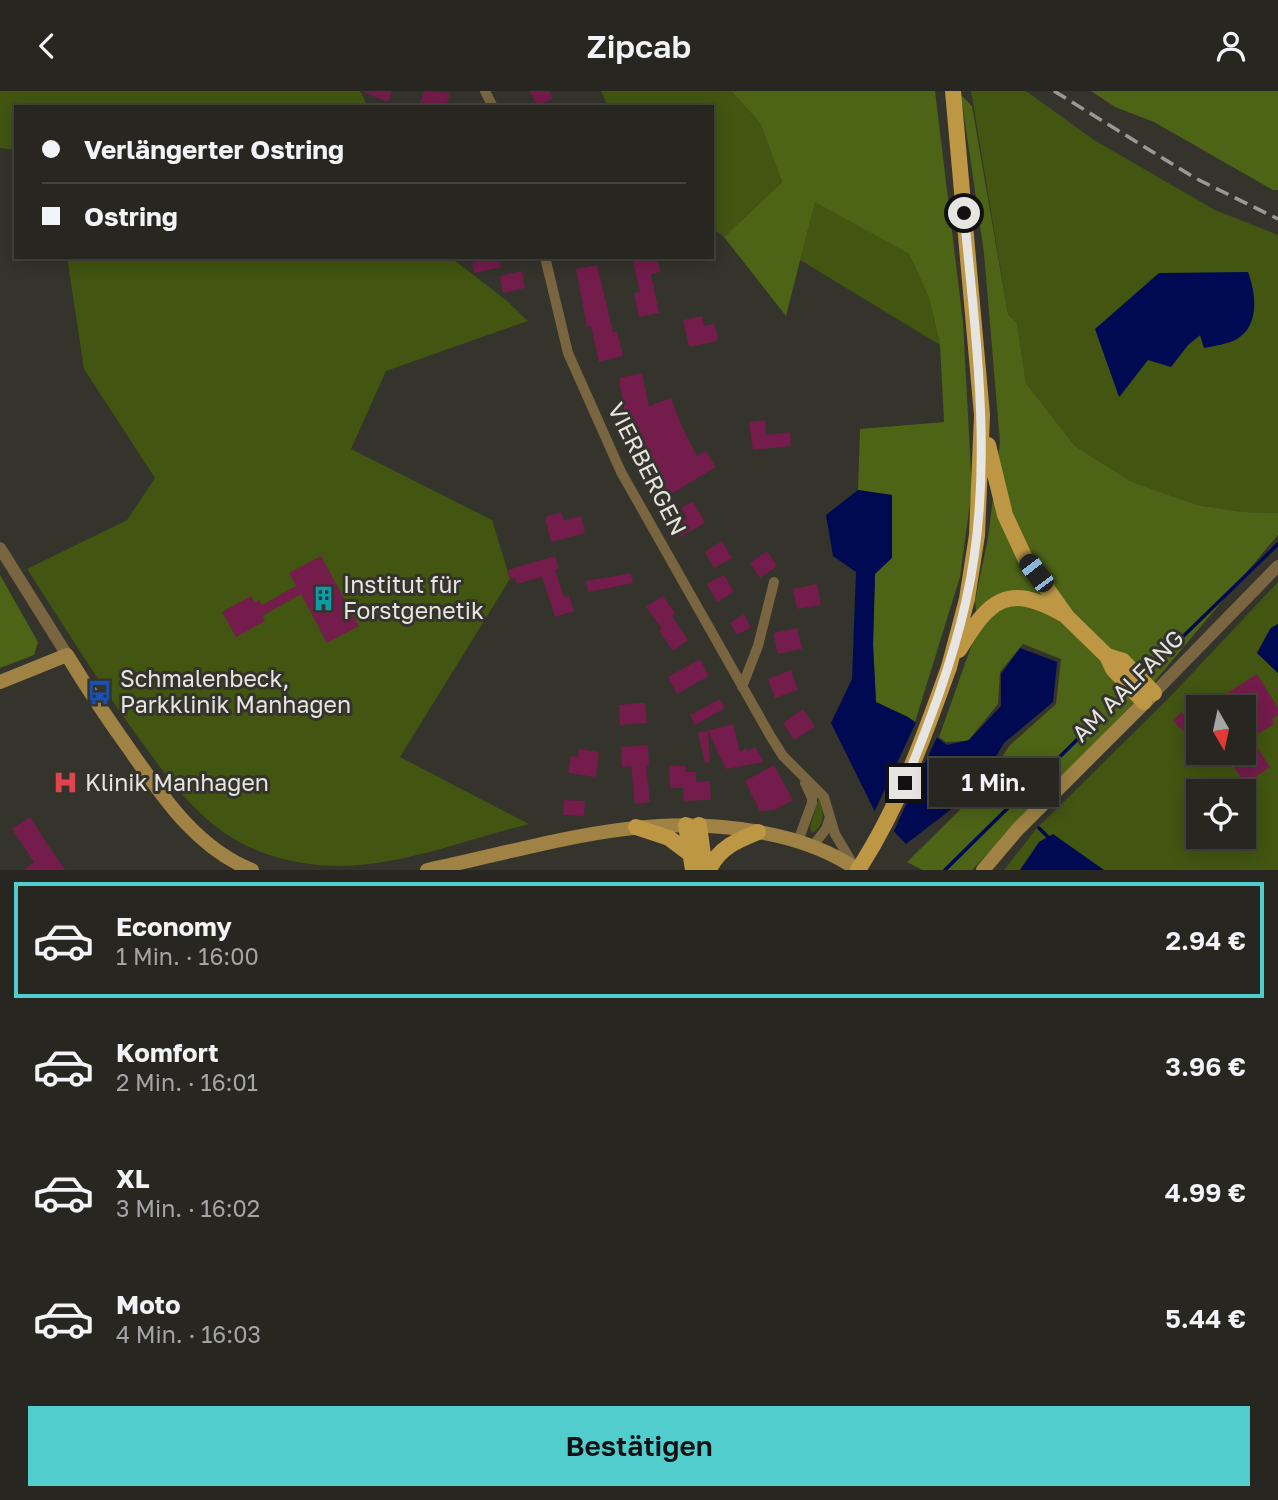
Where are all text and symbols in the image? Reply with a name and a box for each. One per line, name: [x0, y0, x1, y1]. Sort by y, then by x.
icon: back: [28, 27, 66, 65]
text: Zipcab: [587, 27, 691, 65]
icon: person: [1212, 27, 1250, 65]
text: Verlängerter Ostring: [84, 134, 344, 165]
route start: [948, 197, 980, 229]
text: Ostring: [84, 201, 178, 232]
street label: VIERBERGEN: [602, 398, 693, 540]
car: [1015, 550, 1058, 596]
place label: Institut für Forstgenetik: [343, 570, 484, 624]
building icon: Institut für Forstgenetik: [309, 584, 337, 612]
street label: AM AALFANG: [1066, 624, 1189, 747]
place label: Schmalenbeck, Parkklinik Manhagen: [120, 664, 351, 718]
bus stop icon: Schmalenbeck, Parkklinik Manhagen: [86, 678, 114, 706]
north arrow: [1186, 695, 1256, 765]
map controls: [1186, 695, 1256, 849]
callout: 1 Min.: [930, 759, 1059, 807]
route end: [889, 767, 921, 799]
place label: Klinik Manhagen: [85, 768, 269, 796]
text: 1 Min.: [962, 768, 1026, 796]
hospital icon: Klinik Manhagen: [51, 769, 79, 797]
button: locate: [1186, 779, 1256, 849]
icon: car: [32, 909, 95, 972]
text: Economy: [116, 911, 232, 942]
text: 2.94 €: [1165, 925, 1246, 956]
text: 1 Min. · 16:00: [116, 942, 259, 970]
icon: car: [32, 1035, 95, 1098]
text: Komfort: [116, 1037, 219, 1068]
text: 3.96 €: [1165, 1051, 1246, 1082]
text: 2 Min. · 16:01: [116, 1068, 258, 1096]
icon: car: [32, 1161, 95, 1224]
text: XL: [116, 1163, 150, 1194]
text: 4.99 €: [1165, 1177, 1246, 1208]
text: 3 Min. · 16:02: [116, 1194, 260, 1222]
icon: car: [32, 1287, 95, 1350]
text: Moto: [116, 1289, 181, 1320]
text: 5.44 €: [1165, 1303, 1246, 1334]
text: 4 Min. · 16:03: [116, 1320, 261, 1348]
button: Bestätigen: [28, 1406, 1250, 1486]

